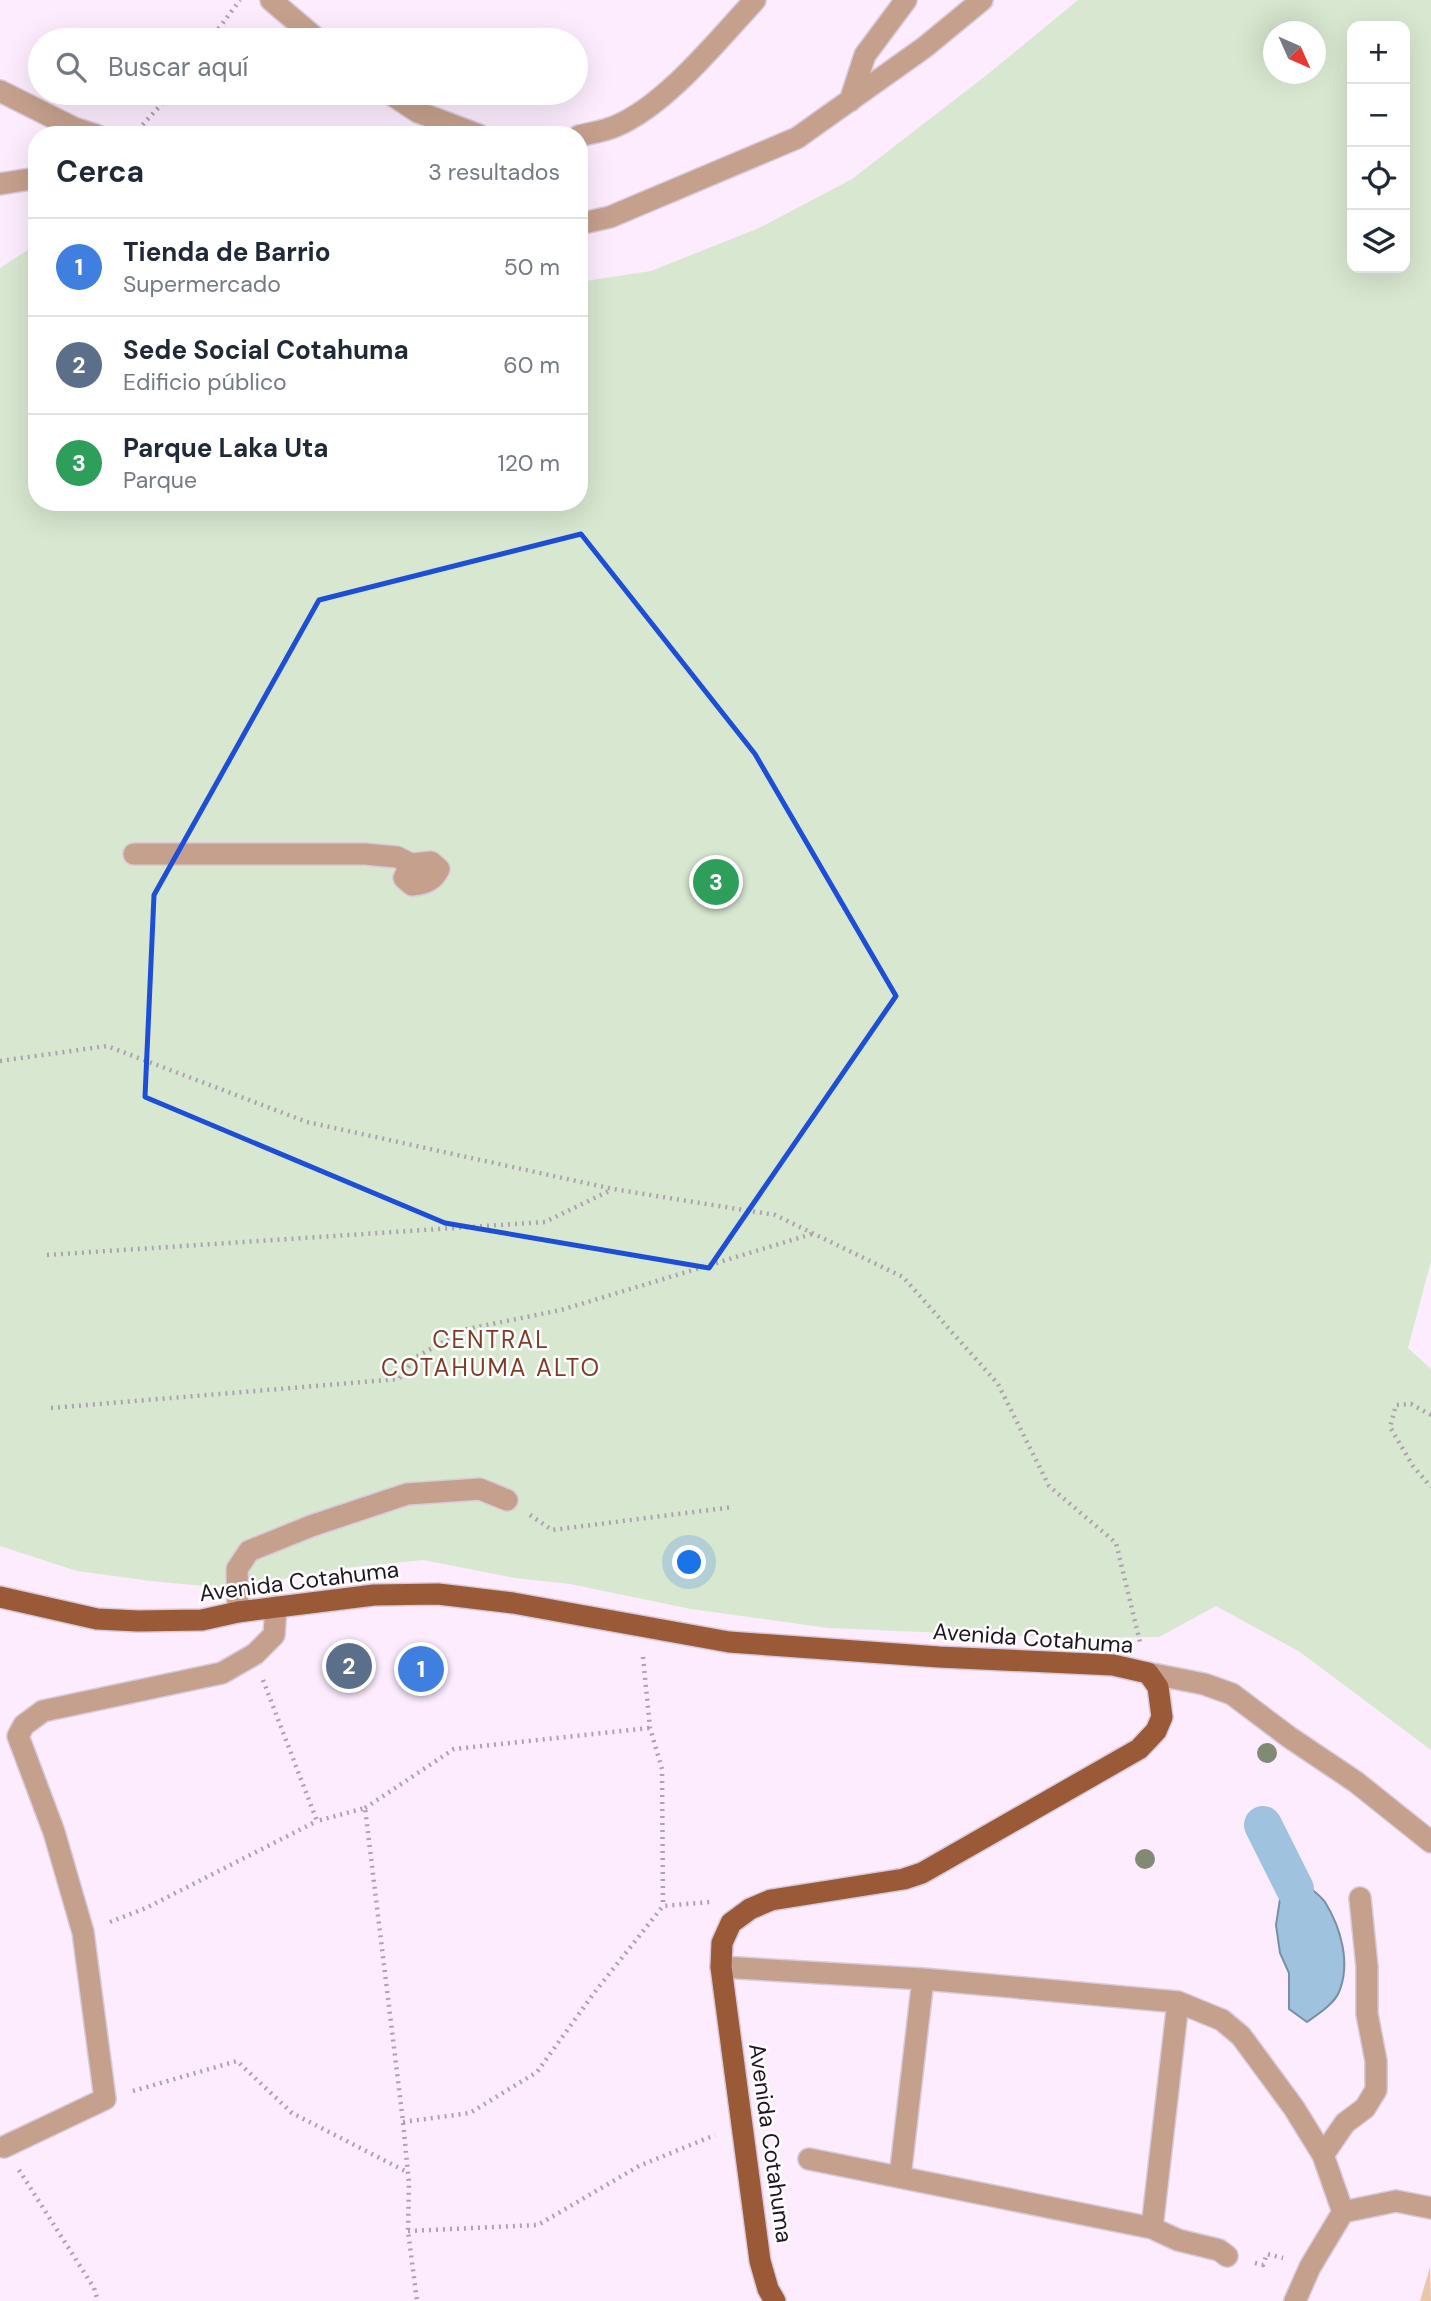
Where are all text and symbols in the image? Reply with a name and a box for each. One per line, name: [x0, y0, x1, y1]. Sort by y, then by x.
north arrow: [1263, 21, 1326, 84]
map controls: [1347, 21, 1410, 273]
button: +: [1347, 21, 1410, 84]
search box: [28, 28, 588, 105]
icon: search: [52, 48, 90, 86]
text: Buscar aquí: [108, 50, 248, 84]
button: −: [1347, 84, 1410, 147]
button: locate: [1347, 147, 1410, 210]
text: Cerca: [56, 152, 144, 191]
text: 3 resultados: [428, 157, 560, 187]
button: layers: [1347, 210, 1410, 273]
text: Tienda de Barrio: [123, 235, 331, 269]
text: 1: [75, 252, 83, 282]
text: 50 m: [504, 252, 560, 282]
text: Supermercado: [123, 269, 281, 299]
text: Sede Social Cotahuma: [123, 333, 409, 367]
text: 2: [72, 350, 86, 380]
text: 60 m: [503, 350, 560, 380]
text: Edificio público: [123, 367, 287, 397]
text: Parque Laka Uta: [123, 431, 329, 465]
text: 3: [72, 448, 86, 478]
text: 120 m: [497, 448, 560, 478]
text: Parque: [123, 465, 197, 495]
pin: 3: [693, 856, 739, 908]
district label: CENTRAL COTAHUMA ALTO: [381, 1324, 601, 1383]
your location: [672, 1545, 706, 1579]
street label: Avenida Cotahuma: [197, 1554, 401, 1608]
street label: Avenida Cotahuma: [932, 1616, 1134, 1660]
pin: 2: [326, 1640, 372, 1692]
pin: 1: [398, 1643, 444, 1695]
street label: Avenida Cotahuma: [742, 2041, 800, 2245]

